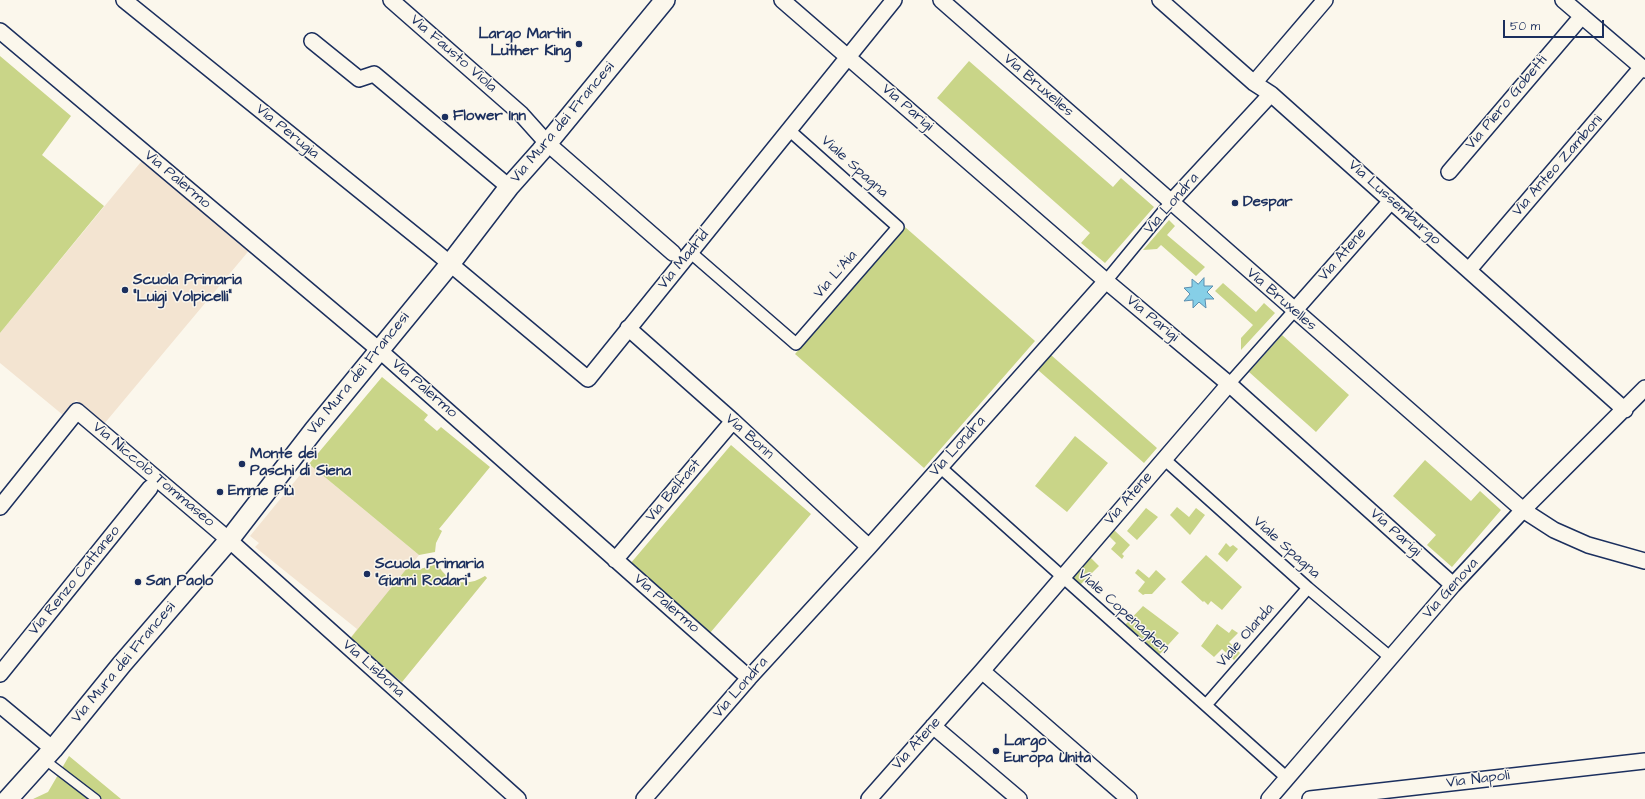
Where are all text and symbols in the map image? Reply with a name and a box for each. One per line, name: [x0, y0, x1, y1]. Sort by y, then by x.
street label: Via Fausto Viola: [406, 11, 500, 97]
scale bar: [1505, 12, 1606, 38]
text: 50 m: [1510, 18, 1540, 35]
place label: Largo Martin Luther King: [478, 26, 571, 61]
marker: Largo Martin Luther King: [574, 39, 584, 49]
street label: Via Bruxelles: [999, 51, 1077, 121]
street label: Via Piero Gobetti: [1462, 52, 1552, 154]
street label: Via Mura dei Francesi: [507, 59, 619, 187]
street label: Via Parigi: [877, 81, 937, 135]
street label: Via Perugia: [252, 101, 322, 163]
place label: Flower Inn: [453, 108, 526, 126]
marker: Flower Inn: [440, 112, 450, 122]
street label: Via Anteo Zamboni: [1509, 112, 1607, 220]
street label: Viale Spagna: [817, 132, 891, 202]
street label: Via Palermo: [140, 147, 214, 213]
street label: Via Lussemburgo: [1344, 157, 1444, 249]
street label: Via Londra: [1141, 170, 1203, 238]
place label: Despar: [1243, 194, 1293, 212]
marker: Despar: [1230, 198, 1240, 208]
street label: Via Atene: [1315, 225, 1371, 285]
street label: Via Madrid: [655, 227, 713, 293]
street label: Via L'Aia: [810, 247, 862, 303]
street label: Via Bruxelles: [1242, 265, 1320, 335]
place label: Scuola Primaria "Luigi Volpicelli": [133, 272, 242, 307]
marker: Scuola Primaria "Luigi Volpicelli": [120, 285, 130, 295]
street label: Via Parigi: [1122, 292, 1182, 346]
street label: Via Mura dei Francesi: [304, 309, 414, 439]
street label: Via Palermo: [387, 356, 461, 422]
street label: Via Bonn: [721, 410, 777, 464]
street label: Via Londra: [926, 413, 990, 481]
street label: Via Niccolò Tommaseo: [88, 419, 218, 531]
place label: Monte dei Paschi di Siena: [250, 446, 351, 481]
street label: Via Belfast: [642, 456, 706, 526]
marker: Monte dei Paschi di Siena: [237, 459, 247, 469]
street label: Via Atene: [1101, 469, 1157, 529]
place label: Emme Più: [228, 483, 294, 501]
marker: Emme Più: [215, 487, 225, 497]
street label: Via Parigi: [1366, 505, 1424, 561]
street label: Viale Spagna: [1249, 513, 1323, 583]
street label: Via Renzo Cattaneo: [25, 523, 125, 639]
street label: Via Genova: [1419, 555, 1483, 623]
place label: Scuola Primaria "Gianni Rodari": [375, 556, 484, 591]
street label: Viale Copenaghen: [1073, 566, 1173, 658]
marker: Scuola Primaria "Gianni Rodari": [362, 569, 372, 579]
street label: Via Palermo: [629, 571, 703, 637]
place label: San Paolo: [146, 573, 213, 591]
marker: San Paolo: [133, 577, 143, 587]
street label: Via Mura dei Francesi: [68, 599, 180, 727]
street label: Viale Olanda: [1213, 600, 1279, 672]
street label: Via Lisbona: [338, 636, 408, 702]
street label: Via Londra: [710, 654, 772, 722]
street label: Via Atene: [889, 714, 945, 774]
place label: Largo Europa Unita: [1004, 733, 1091, 768]
marker: Largo Europa Unita: [991, 746, 1001, 756]
street label: Via Napoli: [1445, 767, 1511, 793]

